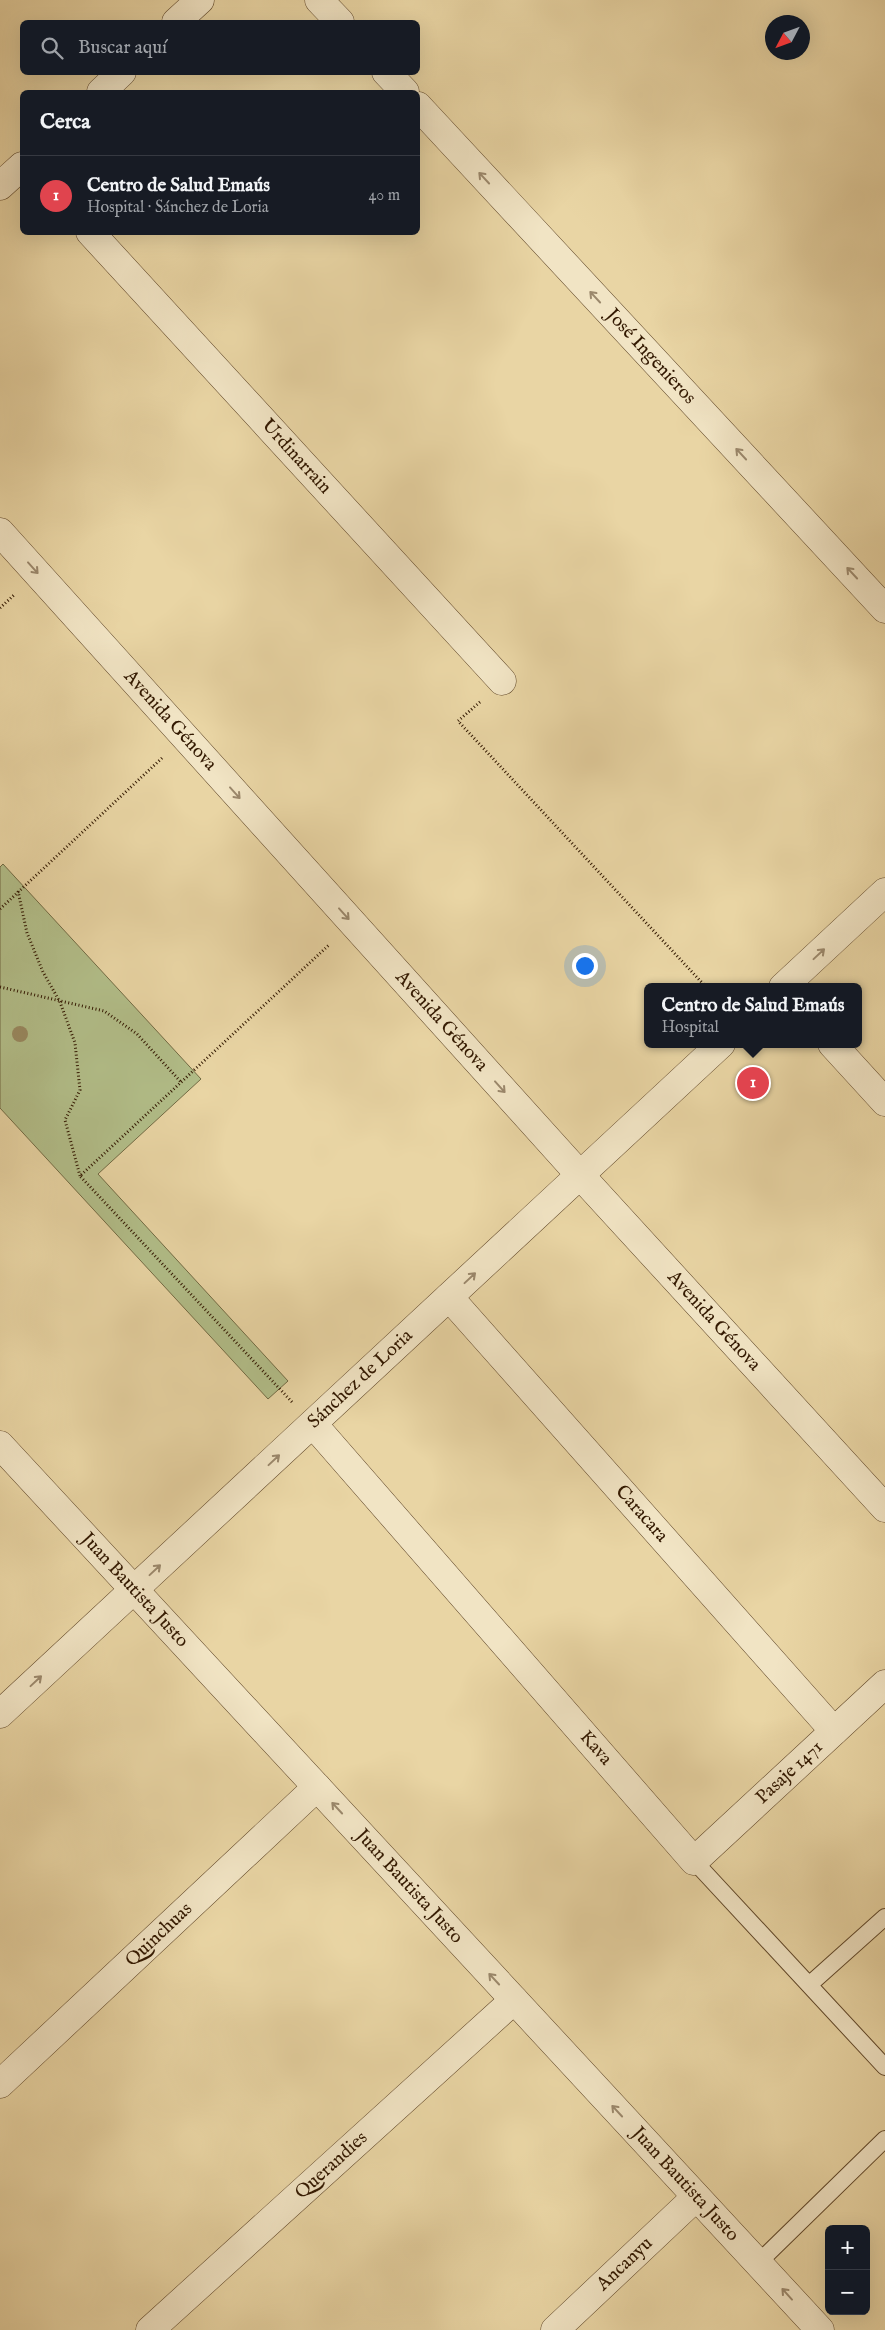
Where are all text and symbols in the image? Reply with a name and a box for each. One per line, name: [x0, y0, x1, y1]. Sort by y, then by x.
north arrow: [765, 15, 810, 60]
search box: [20, 20, 420, 75]
icon: search: [38, 34, 66, 62]
text: Buscar aquí: [78, 36, 167, 60]
text: Cerca: [40, 109, 90, 136]
one-way arrow: [478, 171, 490, 184]
text: Centro de Salud Emaús: [87, 174, 270, 198]
text: 1: [53, 186, 59, 206]
text: 40 m: [368, 186, 400, 206]
text: Hospital · Sánchez de Loria: [87, 198, 269, 218]
one-way arrow: [589, 290, 601, 303]
street label: José Ingenieros: [599, 302, 701, 410]
street label: Urdinarrain: [256, 414, 337, 499]
one-way arrow: [735, 448, 747, 461]
one-way arrow: [27, 562, 39, 575]
one-way arrow: [846, 567, 858, 580]
street label: Avenida Génova: [118, 664, 222, 777]
one-way arrow: [229, 787, 241, 800]
one-way arrow: [338, 907, 350, 920]
one-way arrow: [813, 948, 825, 960]
your location: [572, 953, 598, 979]
street label: Avenida Génova: [389, 965, 494, 1077]
popup: [644, 983, 862, 1048]
text: Centro de Salud Emaús: [661, 994, 845, 1018]
text: Hospital: [661, 1018, 719, 1038]
pin: 1: [737, 1064, 769, 1102]
one-way arrow: [494, 1080, 506, 1093]
street label: Avenida Génova: [661, 1265, 766, 1377]
one-way arrow: [463, 1272, 476, 1284]
street label: Sánchez de Loria: [303, 1324, 419, 1434]
one-way arrow: [267, 1454, 280, 1466]
street label: Caracara: [610, 1480, 674, 1548]
street label: Juan Bautista Justo: [74, 1526, 194, 1653]
one-way arrow: [148, 1564, 161, 1576]
one-way arrow: [29, 1675, 42, 1687]
street label: Kava: [574, 1726, 618, 1771]
street label: Pasaje 1471: [751, 1735, 828, 1810]
one-way arrow: [331, 1802, 343, 1815]
street label: Juan Bautista Justo: [349, 1823, 468, 1949]
street label: Quinchuas: [120, 1898, 198, 1972]
one-way arrow: [489, 1972, 500, 1985]
one-way arrow: [611, 2105, 623, 2117]
street label: Juan Bautista Justo: [625, 2120, 744, 2247]
street label: Querandies: [290, 2126, 373, 2205]
map controls: [825, 2225, 870, 2315]
button: +: [825, 2225, 870, 2270]
street label: Ancanyu: [591, 2232, 658, 2297]
button: −: [825, 2270, 870, 2315]
one-way arrow: [781, 2288, 793, 2300]

